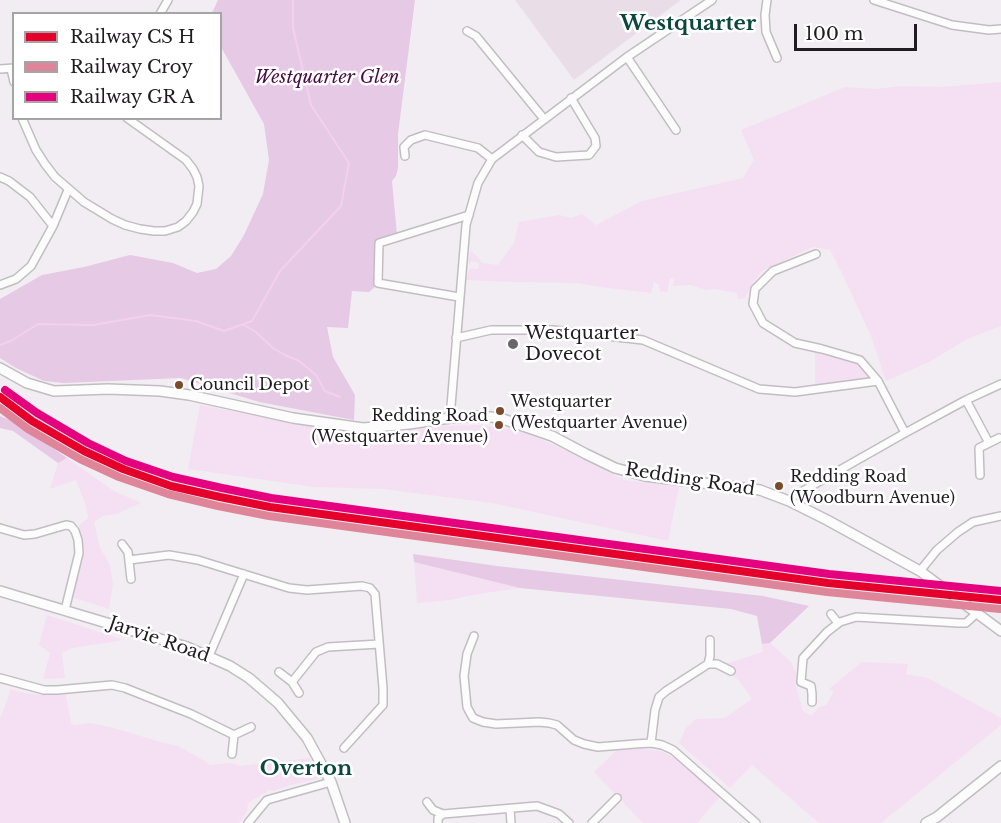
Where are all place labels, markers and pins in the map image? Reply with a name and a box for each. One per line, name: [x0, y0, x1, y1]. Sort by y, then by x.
place label: Westquarter Dovecot: [525, 323, 638, 366]
marker: Westquarter Dovecot: [506, 337, 520, 351]
place label: Council Depot: [190, 375, 310, 395]
marker: Council Depot: [173, 379, 185, 391]
place label: Westquarter (Westquarter Avenue): [511, 392, 687, 430]
marker: Westquarter (Westquarter Avenue): [494, 405, 506, 417]
place label: Redding Road (Westquarter Avenue): [312, 406, 488, 444]
marker: Redding Road (Westquarter Avenue): [493, 419, 505, 431]
place label: Redding Road (Woodburn Avenue): [790, 467, 955, 505]
marker: Redding Road (Woodburn Avenue): [773, 480, 785, 492]

